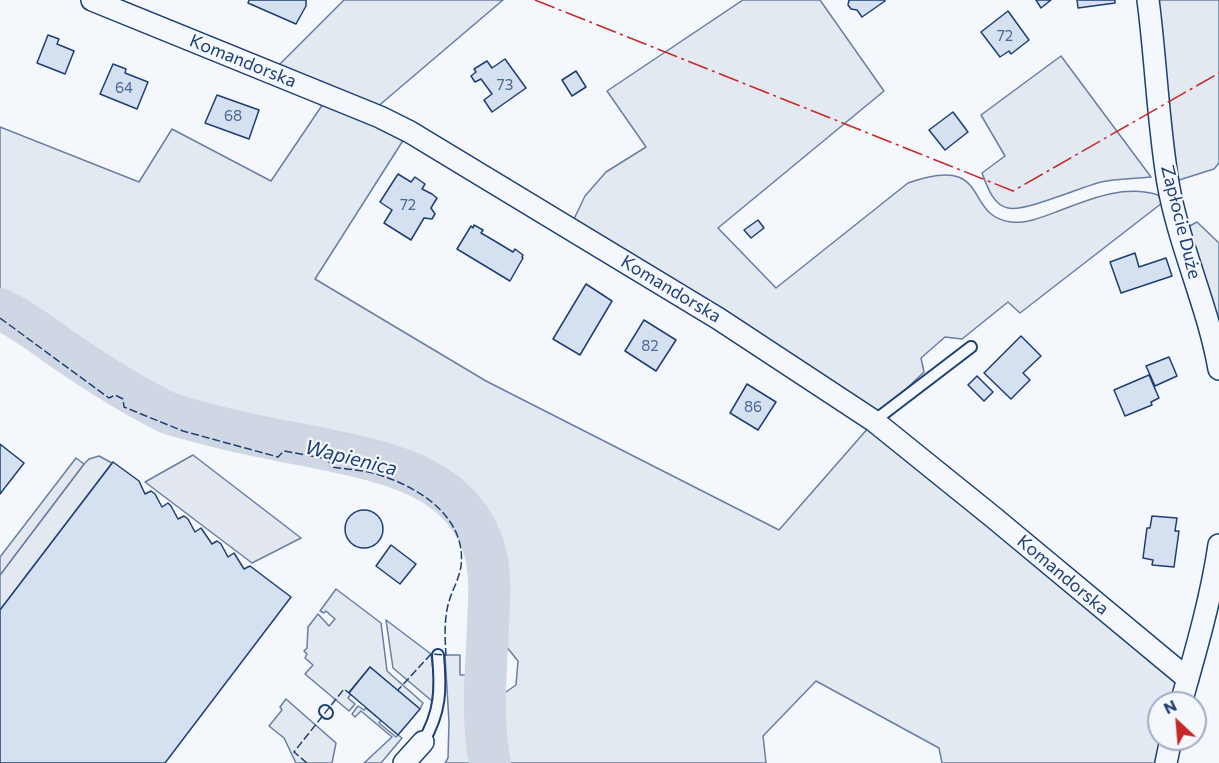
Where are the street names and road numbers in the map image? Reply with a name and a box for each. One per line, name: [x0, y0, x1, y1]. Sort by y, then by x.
street label: Komandorska: [187, 30, 299, 92]
street label: Zapłocie Duże: [1156, 163, 1206, 281]
street label: Komandorska: [617, 251, 725, 327]
street label: Komandorska: [1013, 530, 1113, 620]

